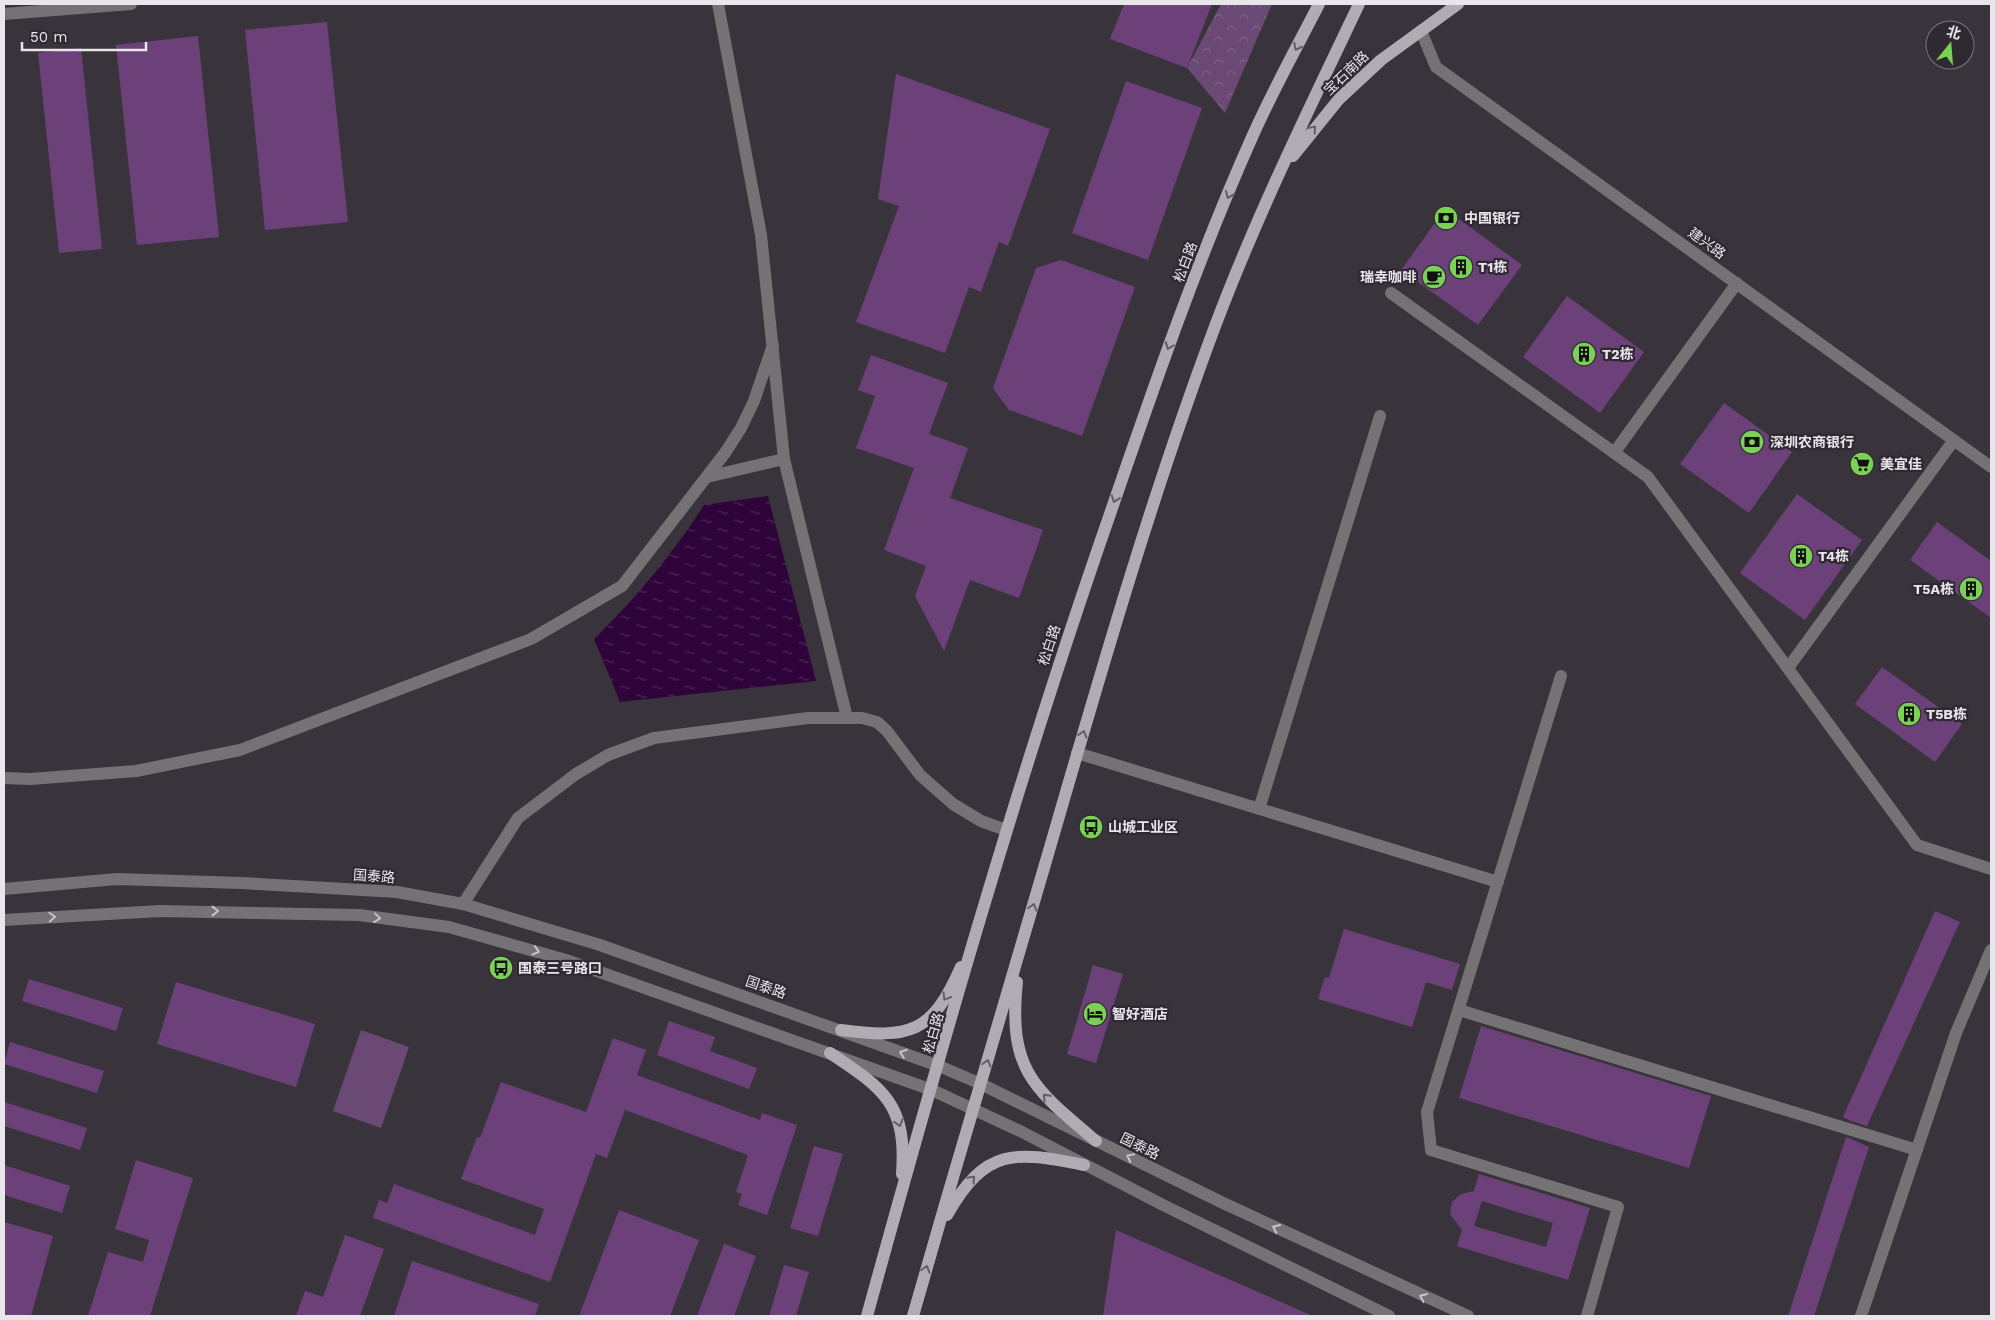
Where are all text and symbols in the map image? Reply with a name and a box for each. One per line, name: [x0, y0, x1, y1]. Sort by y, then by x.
scale bar: [22, 20, 146, 52]
north arrow: [1925, 20, 1975, 70]
text: 北: [1945, 23, 1963, 42]
text: 50 m: [30, 28, 67, 46]
one-way arrow: [1293, 42, 1303, 51]
street label: 宝石南路: [1320, 48, 1372, 98]
one-way arrow: [1307, 125, 1316, 134]
one-way arrow: [1224, 190, 1235, 199]
bank icon: 中国银行: [1433, 205, 1459, 231]
place label: 中国银行: [1464, 210, 1520, 226]
street label: 建兴路: [1685, 224, 1729, 262]
street label: 松白路: [1170, 240, 1200, 284]
building icon: T1栋: [1448, 254, 1474, 280]
place label: T1栋: [1478, 259, 1507, 275]
cafe icon: 瑞幸咖啡: [1421, 264, 1447, 290]
place label: 瑞幸咖啡: [1360, 269, 1417, 285]
one-way arrow: [1165, 341, 1175, 350]
building icon: T2栋: [1571, 341, 1597, 367]
place label: T2栋: [1602, 346, 1634, 362]
bank icon: 深圳农商银行: [1739, 429, 1765, 455]
place label: 深圳农商银行: [1770, 434, 1854, 450]
supermarket icon: 美宜佳: [1849, 451, 1875, 477]
place label: 美宜佳: [1880, 456, 1922, 472]
one-way arrow: [1111, 494, 1121, 503]
building icon: T4栋: [1788, 543, 1814, 569]
place label: T4栋: [1818, 548, 1849, 564]
building icon: T5A栋: [1958, 576, 1984, 602]
place label: T5A栋: [1913, 581, 1954, 597]
street label: 松白路: [1035, 623, 1063, 667]
building icon: T5B栋: [1896, 701, 1922, 727]
place label: T5B栋: [1926, 706, 1967, 722]
one-way arrow: [1078, 731, 1088, 739]
bus stop icon: 山城工业区: [1078, 814, 1104, 840]
place label: 山城工业区: [1108, 819, 1178, 835]
street label: 国泰路: [352, 867, 396, 885]
one-way arrow: [1027, 904, 1037, 912]
one-way arrow: [211, 906, 219, 917]
one-way arrow: [49, 912, 57, 923]
one-way arrow: [373, 912, 381, 923]
one-way arrow: [531, 946, 539, 956]
bus stop icon: 国泰三号路口: [488, 955, 514, 981]
place label: 国泰三号路口: [518, 960, 602, 976]
street label: 国泰路: [744, 973, 788, 1001]
one-way arrow: [942, 991, 952, 1000]
hotel icon: 智好酒店: [1082, 1001, 1108, 1027]
place label: 智好酒店: [1112, 1006, 1168, 1022]
street label: 松白路: [920, 1011, 946, 1055]
one-way arrow: [899, 1049, 908, 1059]
one-way arrow: [982, 1060, 992, 1068]
one-way arrow: [1043, 1094, 1052, 1103]
one-way arrow: [893, 1119, 903, 1127]
street label: 国泰路: [1118, 1130, 1162, 1162]
one-way arrow: [1126, 1153, 1135, 1163]
one-way arrow: [966, 1176, 975, 1185]
one-way arrow: [1272, 1224, 1281, 1234]
one-way arrow: [921, 1266, 931, 1274]
one-way arrow: [1419, 1292, 1428, 1303]

